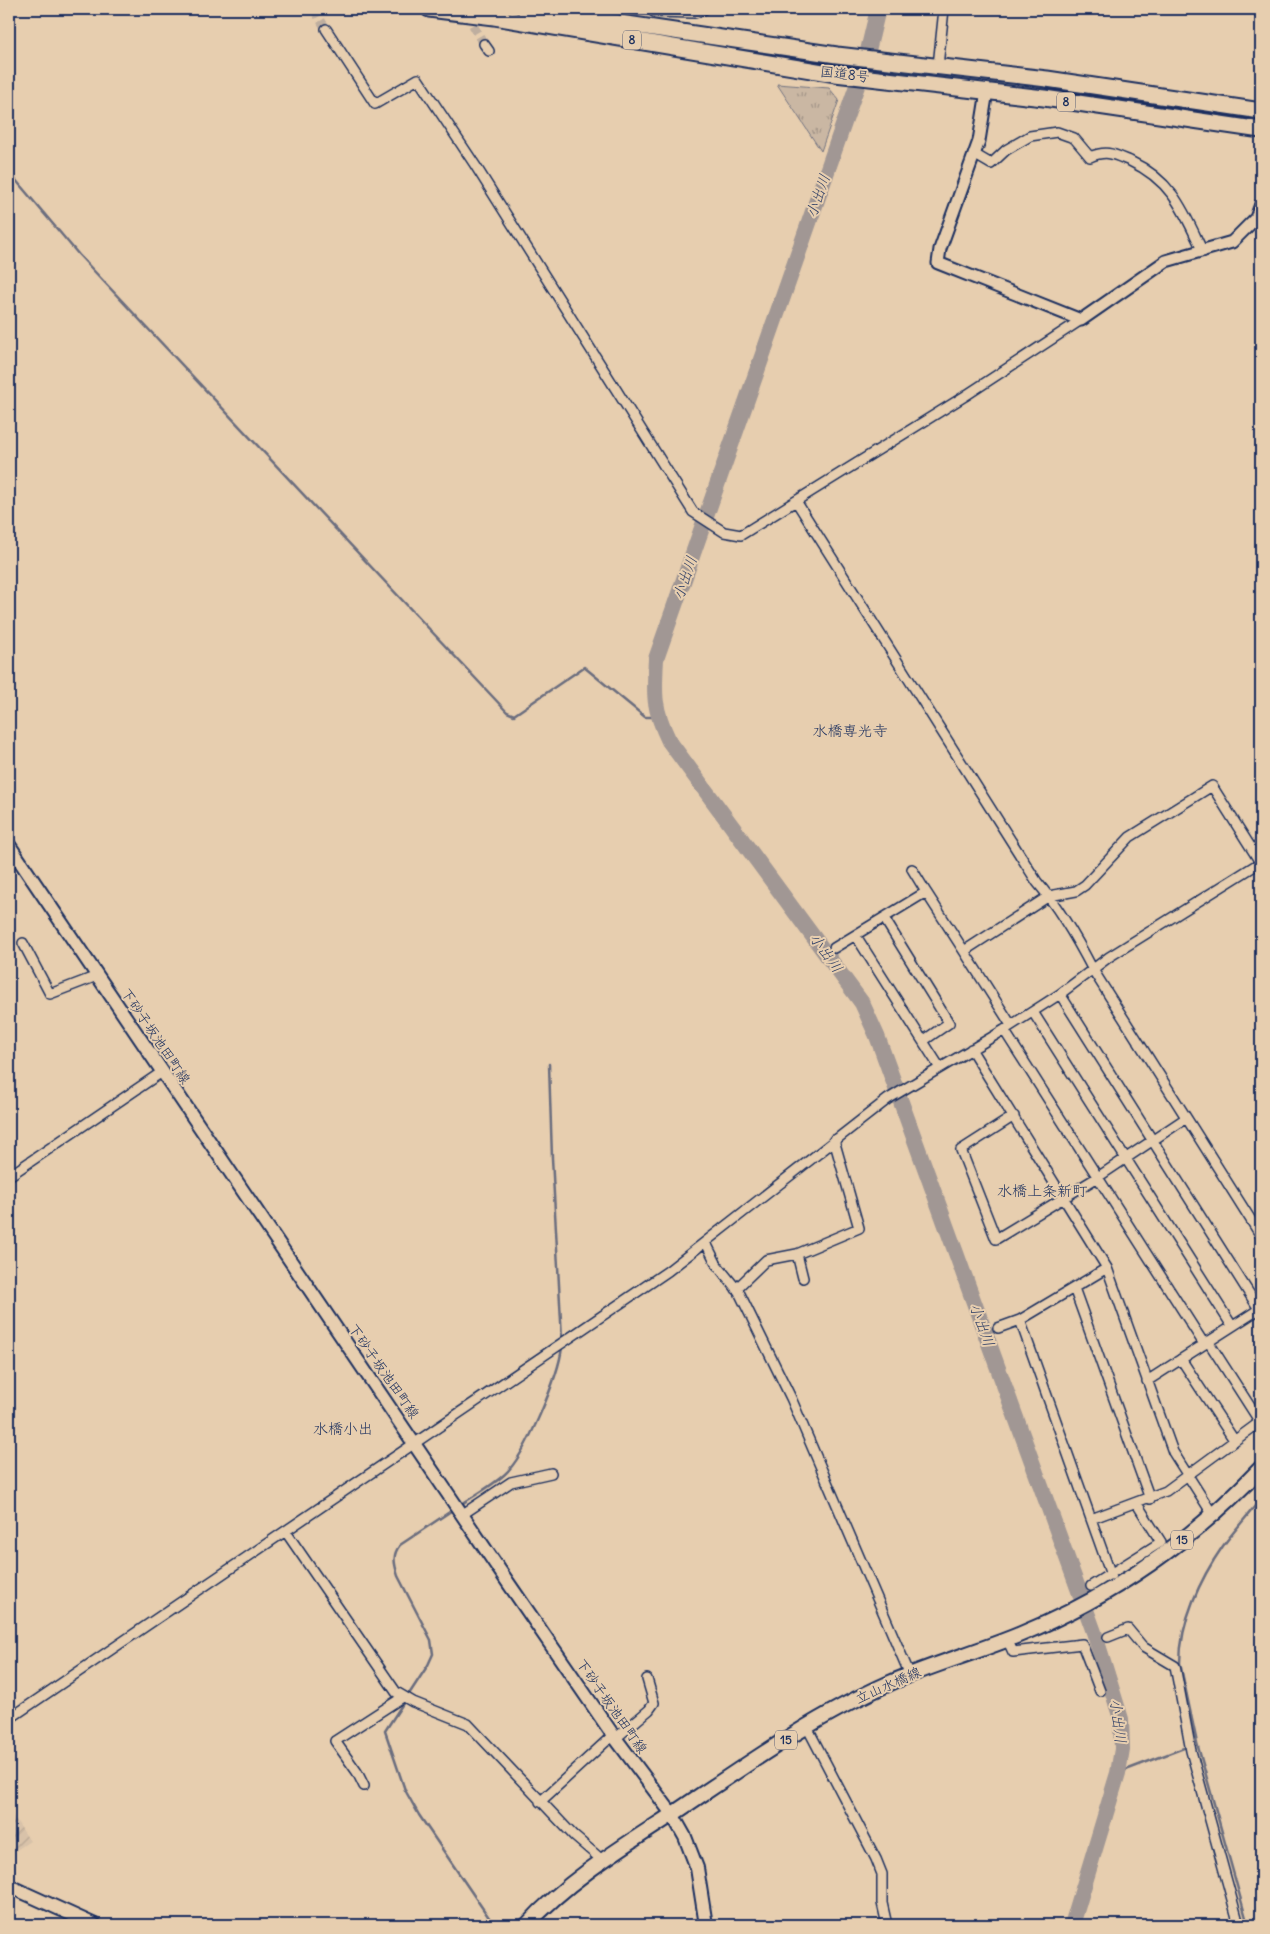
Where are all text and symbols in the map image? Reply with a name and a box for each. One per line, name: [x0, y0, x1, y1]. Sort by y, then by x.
road number: 8: [623, 30, 641, 50]
street label: 国道8号: [819, 62, 871, 86]
road number: 8: [1057, 92, 1075, 111]
water label: 小出川: [801, 171, 834, 220]
water label: 小出川: [668, 553, 701, 602]
district label: 水橋専光寺: [812, 721, 888, 740]
water label: 小出川: [805, 929, 847, 976]
street label: 下砂子坂池田町線: [117, 985, 195, 1087]
district label: 水橋上条新町: [997, 1181, 1088, 1200]
water label: 小出川: [966, 1300, 999, 1349]
street label: 下砂子坂池田町線: [345, 1320, 423, 1422]
district label: 水橋小出: [313, 1419, 373, 1438]
road number: 15: [1171, 1530, 1193, 1550]
street label: 下砂子坂池田町線: [573, 1655, 651, 1757]
street label: 立山水橋線: [852, 1663, 924, 1707]
water label: 小出川: [1106, 1697, 1131, 1744]
road number: 15: [775, 1730, 797, 1750]

